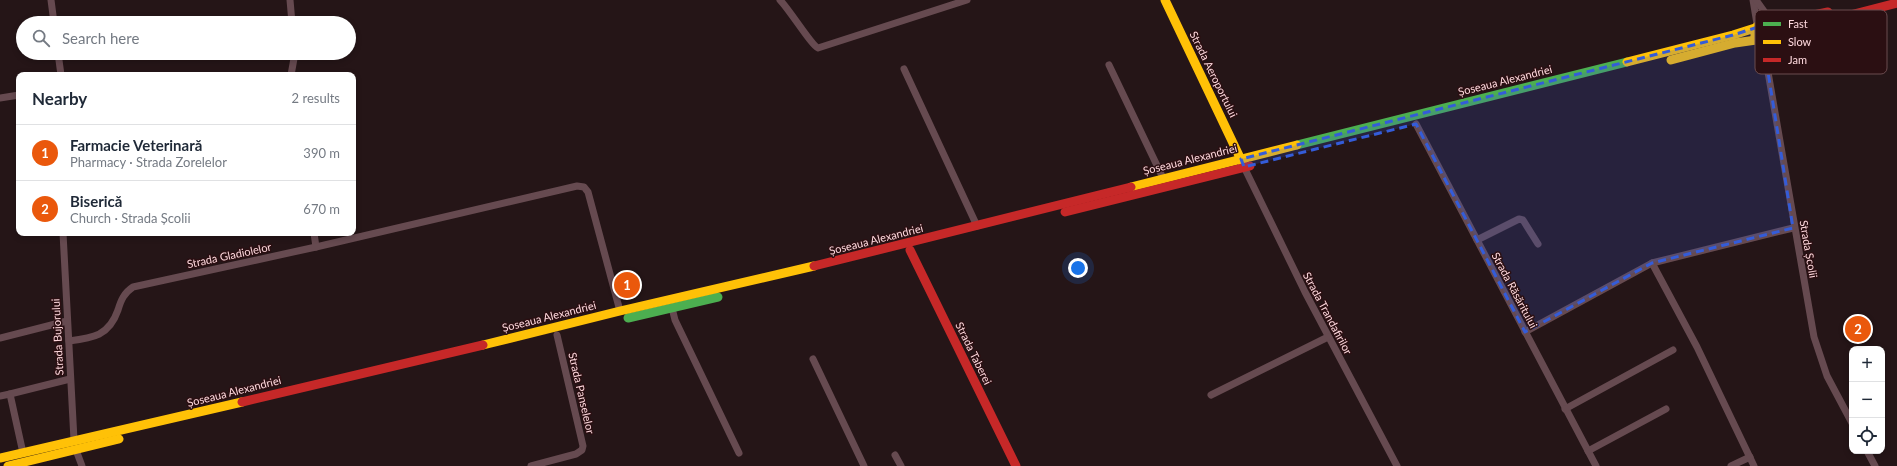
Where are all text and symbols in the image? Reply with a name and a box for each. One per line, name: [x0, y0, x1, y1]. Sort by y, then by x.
legend: [1755, 10, 1887, 74]
search box: [16, 16, 356, 60]
text: Fast: [1788, 17, 1808, 30]
icon: search: [30, 27, 52, 49]
text: Search here: [62, 29, 139, 47]
street label: Strada Aeroportului: [1188, 29, 1241, 119]
text: Slow: [1788, 35, 1812, 48]
text: Jam: [1788, 53, 1807, 66]
street label: Șoseaua Alexandriei: [1457, 62, 1554, 98]
text: Nearby: [32, 88, 87, 109]
text: 2 results: [292, 90, 340, 106]
text: Farmacie Veterinară: [70, 136, 202, 154]
street label: Șoseaua Alexandriei: [1142, 141, 1239, 177]
text: 1: [41, 145, 49, 161]
text: 390 m: [303, 145, 340, 161]
text: Pharmacy · Strada Zorelelor: [70, 154, 227, 170]
text: Biserică: [70, 192, 122, 210]
text: 2: [41, 201, 49, 217]
text: 670 m: [303, 201, 340, 217]
text: Church · Strada Școlii: [70, 210, 191, 226]
street label: Strada Școlii: [1798, 219, 1821, 279]
street label: Șoseaua Alexandriei: [828, 221, 925, 257]
street label: Strada Gladiolelor: [186, 240, 272, 270]
street label: Strada Răsăritului: [1490, 250, 1541, 330]
your location: [1068, 258, 1088, 278]
pin: 1: [614, 270, 640, 300]
street label: Strada Trandafirilor: [1301, 270, 1355, 356]
street label: Strada Bujorului: [48, 298, 66, 376]
street label: Șoseaua Alexandriei: [501, 298, 598, 334]
pin: 2: [1845, 314, 1871, 344]
street label: Strada Taberei: [953, 320, 995, 387]
map controls: [1849, 346, 1885, 454]
button: +: [1849, 346, 1885, 382]
street label: Strada Panselelor: [566, 351, 598, 435]
street label: Șoseaua Alexandriei: [186, 373, 283, 409]
button: −: [1849, 382, 1885, 418]
button: locate: [1849, 418, 1885, 454]

